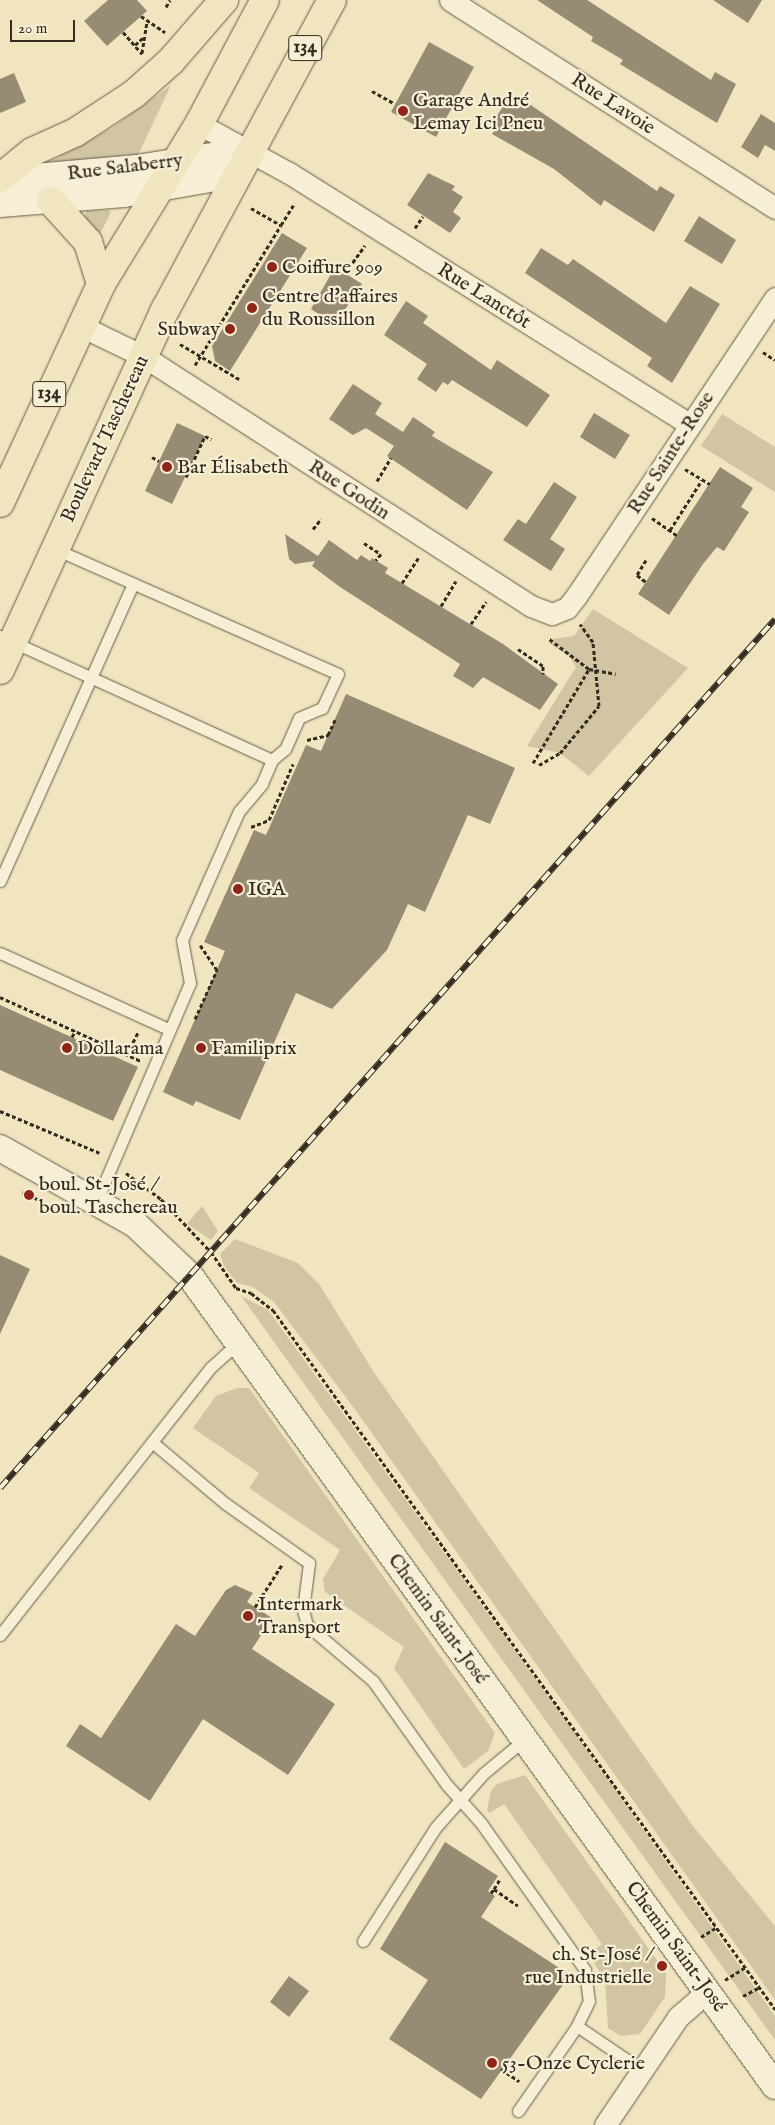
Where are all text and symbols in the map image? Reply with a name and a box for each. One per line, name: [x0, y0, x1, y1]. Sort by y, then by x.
scale bar: [12, 10, 78, 42]
text: 20 m: [18, 19, 47, 38]
road number: 134: [288, 32, 322, 64]
street label: Rue Lavoie: [566, 68, 660, 140]
place label: Garage André Lemay Ici Pneu: [413, 88, 543, 135]
marker: Garage André Lemay Ici Pneu: [397, 105, 409, 117]
street label: Rue Salaberry: [66, 148, 184, 186]
place label: Coiffure 909: [282, 255, 383, 279]
street label: Rue Lanctôt: [433, 258, 535, 334]
marker: Coiffure 909: [266, 261, 278, 273]
place label: Centre d'affaires du Roussillon: [262, 284, 398, 331]
marker: Centre d'affaires du Roussillon: [246, 302, 258, 314]
place label: Subway: [158, 317, 220, 341]
marker: Subway: [224, 323, 236, 335]
street label: Boulevard Taschereau: [56, 352, 154, 526]
road number: 134: [32, 378, 66, 410]
street label: Rue Sainte-Rose: [622, 387, 720, 519]
place label: Bar Élisabeth: [177, 455, 288, 479]
street label: Rue Godin: [304, 455, 394, 525]
marker: Bar Élisabeth: [161, 461, 173, 473]
place label: IGA: [248, 877, 286, 901]
marker: IGA: [232, 883, 244, 895]
place label: Dollarama: [77, 1036, 163, 1060]
place label: Familiprix: [211, 1036, 297, 1060]
marker: Dollarama: [61, 1042, 73, 1054]
marker: Familiprix: [195, 1042, 207, 1054]
place label: boul. St-José / boul. Taschereau: [39, 1172, 178, 1219]
marker: boul. St-José / boul. Taschereau: [23, 1189, 35, 1201]
street label: Chemin Saint-José: [383, 1549, 493, 1689]
place label: Intermark Transport: [258, 1592, 343, 1639]
marker: Intermark Transport: [242, 1610, 254, 1622]
street label: Chemin Saint-José: [621, 1877, 731, 2017]
place label: ch. St-José / rue Industrielle: [525, 1942, 652, 1989]
marker: ch. St-José / rue Industrielle: [656, 1960, 668, 1972]
place label: 53-Onze Cyclerie: [502, 2051, 645, 2075]
marker: 53-Onze Cyclerie: [486, 2057, 498, 2069]

